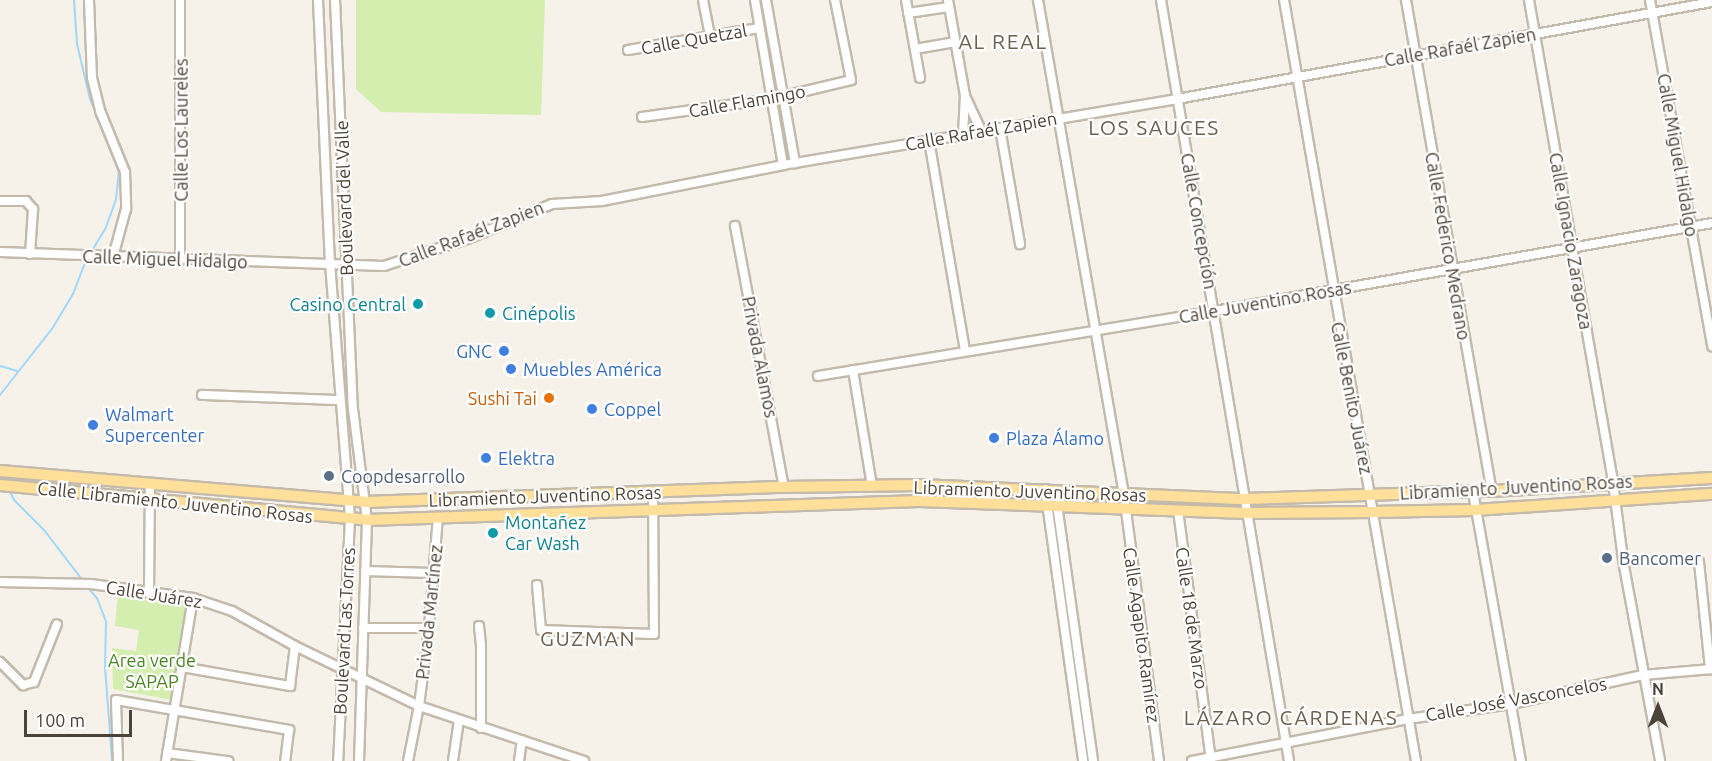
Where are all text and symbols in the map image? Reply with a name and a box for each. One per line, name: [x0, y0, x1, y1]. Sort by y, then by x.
street label: Calle Quetzal: [639, 19, 749, 59]
street label: Calle Rafaél Zapien: [1382, 23, 1538, 71]
district label: AL REAL: [958, 28, 1048, 54]
street label: Calle Los Laureles: [170, 58, 192, 202]
street label: Calle Miguel Hidalgo: [1653, 72, 1703, 238]
street label: Calle Flamingo: [687, 80, 807, 122]
street label: Calle Rafaél Zapien: [903, 107, 1059, 155]
district label: LOS SAUCES: [1088, 114, 1220, 140]
street label: Boulevard del Valle: [330, 120, 358, 276]
street label: Calle Federico Medrano: [1421, 150, 1475, 342]
street label: Calle Concepción: [1176, 151, 1222, 291]
street label: Calle Ignacio Zaragoza: [1545, 151, 1597, 331]
street label: Calle Rafaél Zapien: [395, 196, 547, 272]
street label: Calle Miguel Hidalgo: [82, 245, 248, 273]
street label: Calle Juventino Rosas: [1177, 276, 1353, 328]
place label: Casino Central: [290, 293, 406, 315]
street label: Privada Alamos: [738, 294, 782, 420]
marker: Casino Central: [411, 297, 425, 311]
place label: Cinépolis: [502, 302, 576, 324]
marker: Cinépolis: [483, 306, 497, 320]
street label: Calle Benito Juárez: [1327, 320, 1377, 476]
place label: GNC: [456, 340, 492, 362]
marker: GNC: [497, 344, 511, 358]
place label: Muebles América: [523, 358, 662, 380]
marker: Muebles América: [504, 362, 518, 376]
place label: Sushi Tai: [468, 387, 537, 409]
marker: Sushi Tai: [542, 391, 556, 405]
place label: Coppel: [604, 398, 661, 420]
marker: Coppel: [585, 402, 599, 416]
place label: Walmart Supercenter: [105, 404, 204, 446]
marker: Walmart Supercenter: [86, 418, 100, 432]
place label: Plaza Álamo: [1006, 427, 1104, 449]
marker: Plaza Álamo: [987, 431, 1001, 445]
place label: Elektra: [498, 447, 555, 469]
marker: Elektra: [479, 451, 493, 465]
place label: Coopdesarrollo: [341, 465, 465, 487]
marker: Coopdesarrollo: [322, 469, 336, 483]
street label: Libramiento Juventino Rosas: [1399, 470, 1633, 504]
street label: Libramiento Juventino Rosas: [913, 476, 1147, 506]
street label: Calle Libramiento Juventino Rosas: [36, 477, 314, 527]
street label: Libramiento Juventino Rosas: [428, 481, 662, 511]
place label: Montañez Car Wash: [505, 512, 586, 554]
marker: Montañez Car Wash: [486, 526, 500, 540]
street label: Privada Martínez: [411, 543, 447, 681]
street label: Calle Agapito Ramírez: [1119, 546, 1165, 724]
street label: Calle 18 de Marzo: [1171, 546, 1213, 690]
street label: Boulevard Las Torres: [329, 547, 359, 715]
place label: Bancomer: [1619, 547, 1701, 569]
marker: Bancomer: [1600, 551, 1614, 565]
street label: Calle Juárez: [104, 576, 204, 612]
district label: GUZMAN: [540, 625, 636, 651]
park label: Area verde SAPAP: [108, 650, 196, 692]
street label: Calle José Vasconcelos: [1424, 672, 1608, 726]
north arrow: [1628, 677, 1688, 737]
text: N: [1652, 680, 1664, 698]
scale bar: [27, 698, 135, 736]
district label: LÁZARO CÁRDENAS: [1184, 704, 1398, 730]
text: 100 m: [35, 710, 85, 730]

